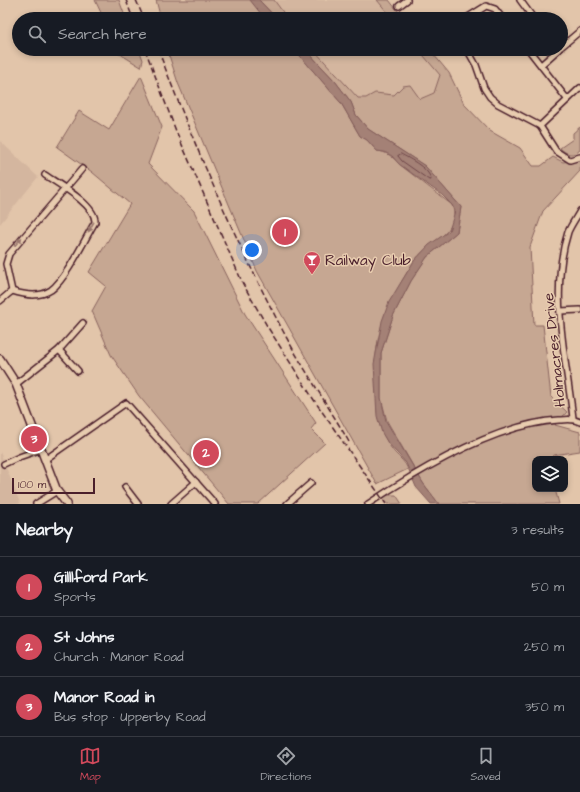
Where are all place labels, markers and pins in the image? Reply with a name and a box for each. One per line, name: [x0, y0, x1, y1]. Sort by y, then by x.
pin: 1: [272, 217, 298, 247]
bar icon: Railway Club: [302, 250, 322, 275]
place label: Railway Club: [325, 250, 412, 272]
pin: 3: [21, 424, 47, 454]
pin: 2: [193, 438, 219, 468]

